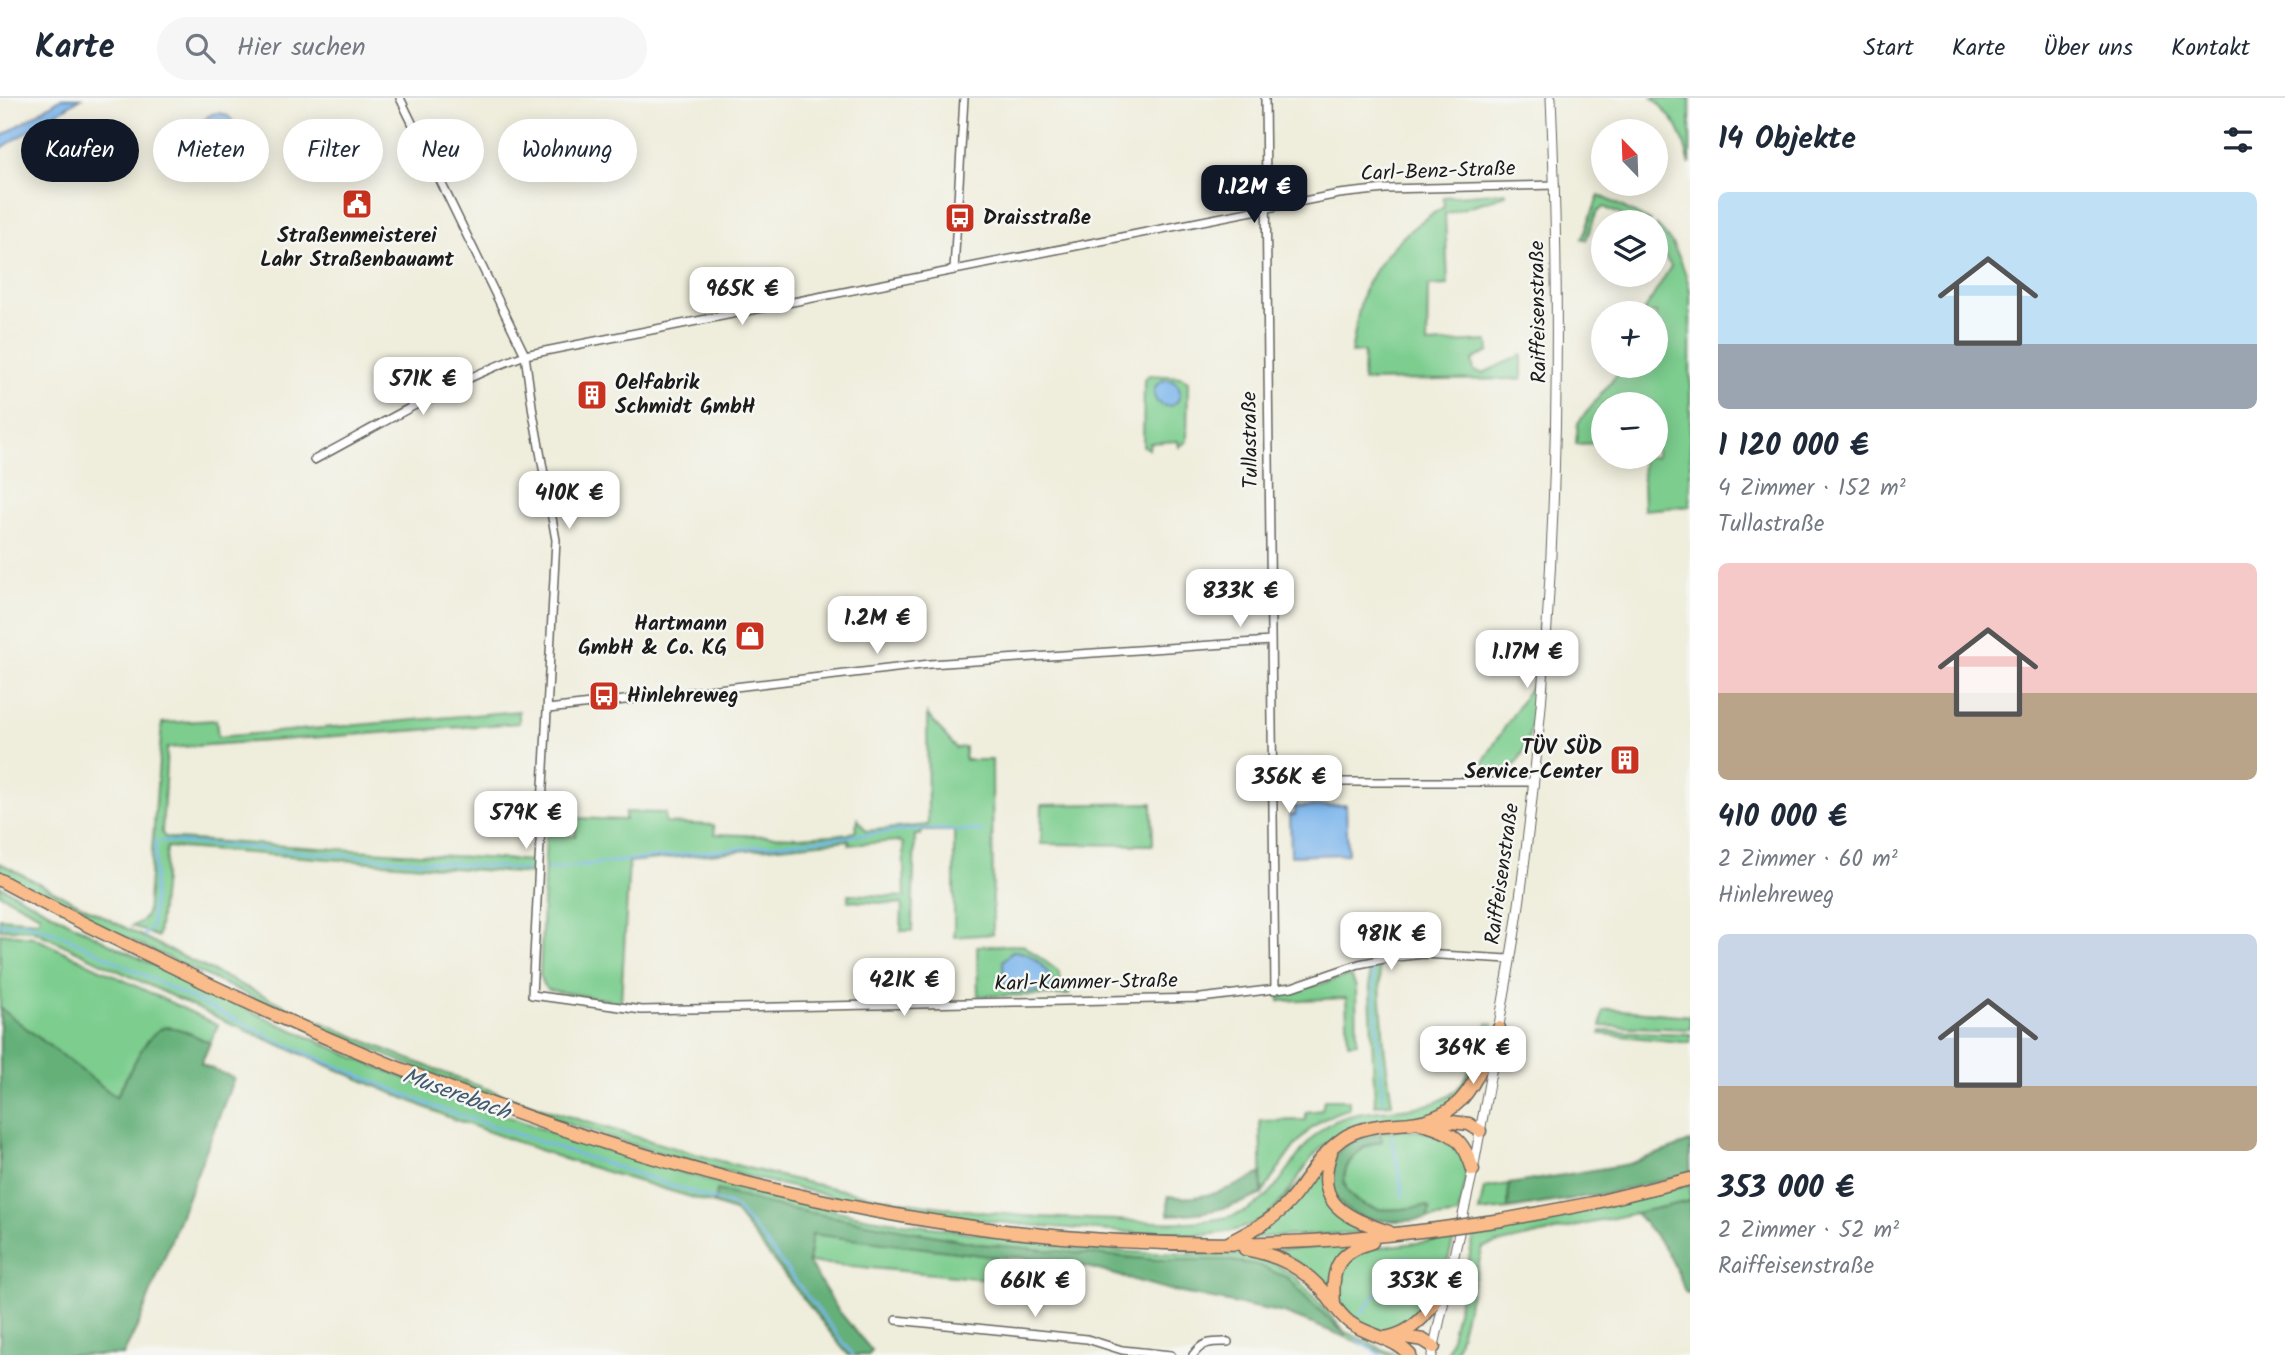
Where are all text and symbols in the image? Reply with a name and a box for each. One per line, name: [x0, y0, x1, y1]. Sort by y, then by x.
search box: [157, 17, 647, 80]
text: Karte: [35, 22, 115, 75]
text: Hier suchen: [237, 27, 366, 69]
icon: search: [181, 29, 219, 67]
text: Start: [1863, 29, 1914, 68]
text: Karte: [1952, 29, 2005, 68]
text: Über uns: [2043, 29, 2133, 68]
text: Kontakt: [2171, 29, 2250, 68]
text: 14 Objekte: [1718, 116, 1856, 164]
chip: Kaufen: [21, 119, 139, 182]
chip: Mieten: [153, 119, 269, 182]
chip: Filter: [283, 119, 383, 182]
chip: Neu: [397, 119, 484, 182]
chip: Wohnung: [498, 119, 637, 182]
north arrow: [1591, 119, 1668, 196]
map controls: [1591, 119, 1668, 469]
icon: filters: [2219, 121, 2257, 159]
street label: Carl-Benz-Straße: [1360, 153, 1517, 191]
pin: 1.12M €: [1189, 166, 1319, 225]
text: 1.12M €: [1217, 170, 1291, 206]
public building icon: Straßenmeisterei Lahr Straßenbauamt: [340, 187, 374, 221]
bus stop icon: Draisstraße: [943, 201, 977, 235]
place label: Draisstraße: [983, 202, 1091, 235]
button: layers: [1591, 210, 1668, 287]
place label: Straßenmeisterei Lahr Straßenbauamt: [260, 220, 454, 277]
icon: home: [1925, 238, 2051, 364]
street label: Raiffeisenstraße: [1521, 240, 1557, 384]
pin: 965K €: [685, 268, 799, 327]
text: 965K €: [705, 272, 779, 308]
button: +: [1591, 301, 1668, 378]
pin: 571K €: [366, 358, 480, 417]
text: 571K €: [390, 362, 456, 398]
place label: Oelfabrik Schmidt GmbH: [615, 367, 756, 424]
building icon: Oelfabrik Schmidt GmbH: [575, 378, 609, 412]
street label: Tullastraße: [1234, 391, 1268, 489]
button: −: [1591, 392, 1668, 469]
text: 1 120 000 €: [1718, 423, 1869, 471]
text: 4 Zimmer · 152 m²: [1718, 471, 1906, 507]
pin: 410K €: [512, 472, 626, 531]
text: 410K €: [535, 476, 603, 512]
text: Tullastraße: [1718, 507, 1824, 543]
pin: 833K €: [1183, 570, 1297, 629]
text: 833K €: [1202, 574, 1278, 610]
pin: 1.2M €: [820, 596, 934, 656]
text: 1.2M €: [844, 601, 910, 637]
place label: Hartmann GmbH & Co. KG: [578, 608, 727, 665]
icon: home: [1925, 609, 2051, 735]
shop icon: Hartmann GmbH & Co. KG: [733, 619, 767, 653]
pin: 1.17M €: [1462, 630, 1592, 690]
text: 1.17M €: [1491, 635, 1563, 671]
bus stop icon: Hinlehreweg: [587, 679, 621, 713]
place label: Hinlehreweg: [627, 680, 739, 713]
place label: TÜV SÜD Service-Center: [1464, 732, 1603, 789]
building icon: TÜV SÜD Service-Center: [1608, 743, 1642, 777]
pin: 356K €: [1232, 756, 1346, 815]
text: 356K €: [1252, 760, 1326, 796]
pin: 579K €: [469, 792, 583, 851]
text: 410 000 €: [1718, 794, 1847, 842]
text: 579K €: [490, 796, 562, 832]
street label: Raiffeisenstraße: [1477, 801, 1529, 947]
text: 2 Zimmer · 60 m²: [1718, 842, 1898, 878]
text: Hinlehreweg: [1718, 878, 1834, 914]
pin: 981K €: [1334, 912, 1448, 972]
text: 981K €: [1356, 917, 1426, 953]
pin: 421K €: [847, 958, 961, 1018]
text: 421K €: [869, 963, 939, 999]
street label: Karl-Kammer-Straße: [994, 965, 1179, 1001]
icon: home: [1925, 980, 2051, 1106]
pin: 369K €: [1416, 1026, 1530, 1086]
text: 369K €: [1436, 1031, 1510, 1067]
water label: Muserebach: [397, 1059, 517, 1132]
text: 353 000 €: [1718, 1165, 1854, 1213]
text: 2 Zimmer · 52 m²: [1718, 1213, 1899, 1249]
text: Raiffeisenstraße: [1718, 1249, 1874, 1285]
pin: 661K €: [978, 1260, 1092, 1319]
pin: 353K €: [1368, 1260, 1482, 1319]
text: 661K €: [1000, 1264, 1070, 1300]
text: 353K €: [1388, 1264, 1462, 1300]

